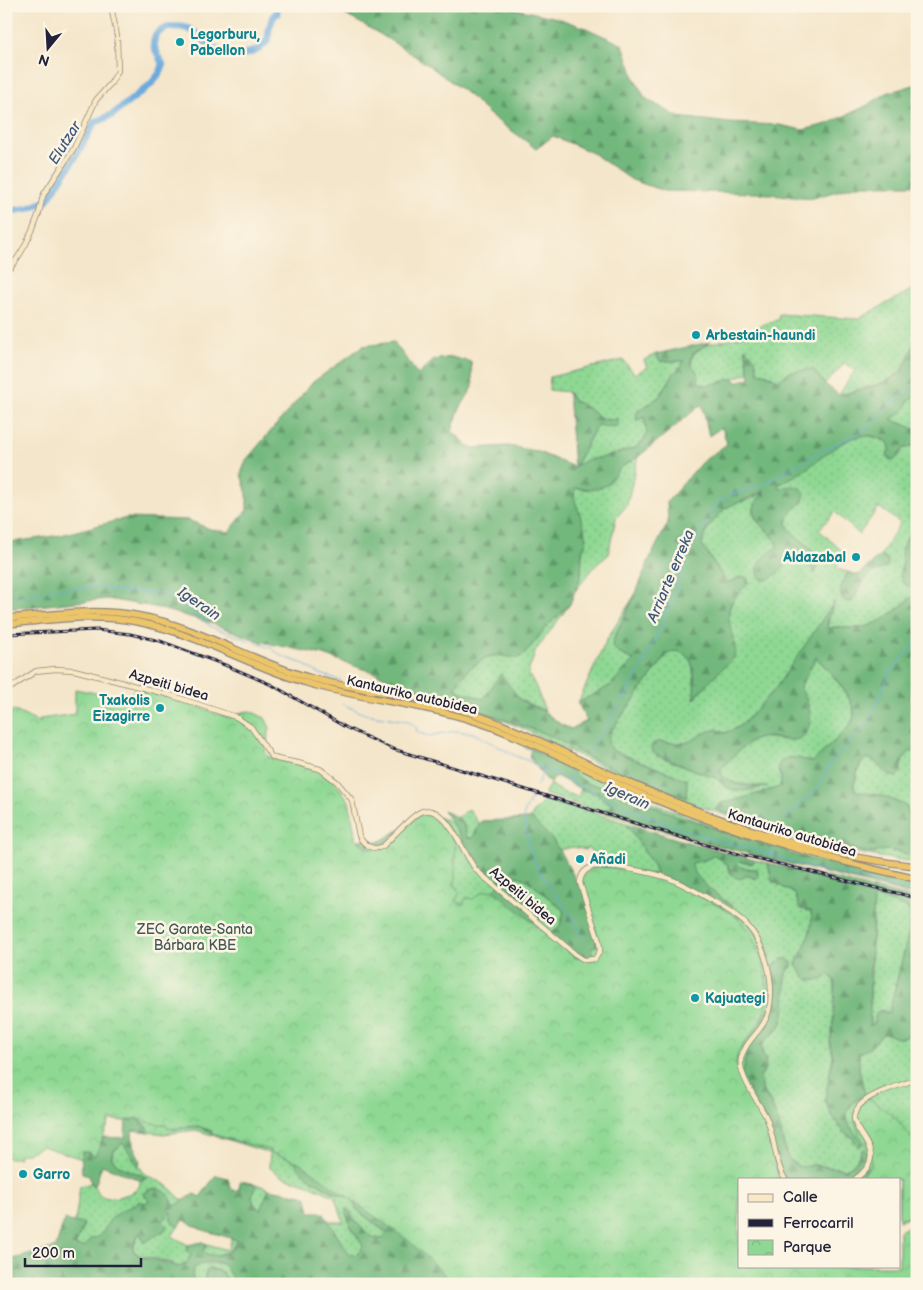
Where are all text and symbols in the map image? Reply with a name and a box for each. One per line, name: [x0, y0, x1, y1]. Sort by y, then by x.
north arrow: [22, 22, 72, 72]
place label: Legorburu, Pabellon: [190, 26, 260, 59]
marker: Legorburu, Pabellon: [174, 36, 186, 48]
text: N: [37, 50, 52, 70]
water label: Elutzar: [44, 117, 86, 168]
place label: Arbestain-haundi: [705, 327, 816, 344]
marker: Arbestain-haundi: [690, 329, 702, 341]
water label: Arriarte erreka: [643, 527, 699, 626]
place label: Aldazabal: [782, 549, 846, 566]
marker: Aldazabal: [850, 551, 862, 563]
water label: Igerain: [173, 582, 224, 625]
street label: Azpeiti bidea: [127, 666, 211, 704]
street label: Kantauriko autobidea: [345, 672, 479, 718]
place label: Txakolis Eizagirre: [93, 692, 150, 725]
marker: Txakolis Eizagirre: [154, 702, 166, 714]
water label: Igerain: [601, 777, 652, 814]
street label: Kantauriko autobidea: [725, 805, 859, 861]
place label: Añadi: [589, 851, 626, 868]
marker: Añadi: [574, 853, 586, 865]
street label: Azpeiti bidea: [486, 863, 560, 929]
park label: ZEC Garate-Santa Bárbara KBE: [136, 921, 253, 954]
place label: Kajuategi: [705, 990, 765, 1007]
marker: Kajuategi: [689, 992, 701, 1004]
place label: Garro: [33, 1166, 70, 1183]
marker: Garro: [17, 1168, 29, 1180]
legend: [738, 1178, 900, 1268]
text: Calle: [783, 1188, 818, 1207]
text: Ferrocarril: [783, 1214, 854, 1233]
scale bar: [25, 1235, 141, 1267]
text: Parque: [783, 1238, 832, 1257]
text: 200 m: [32, 1244, 75, 1263]

